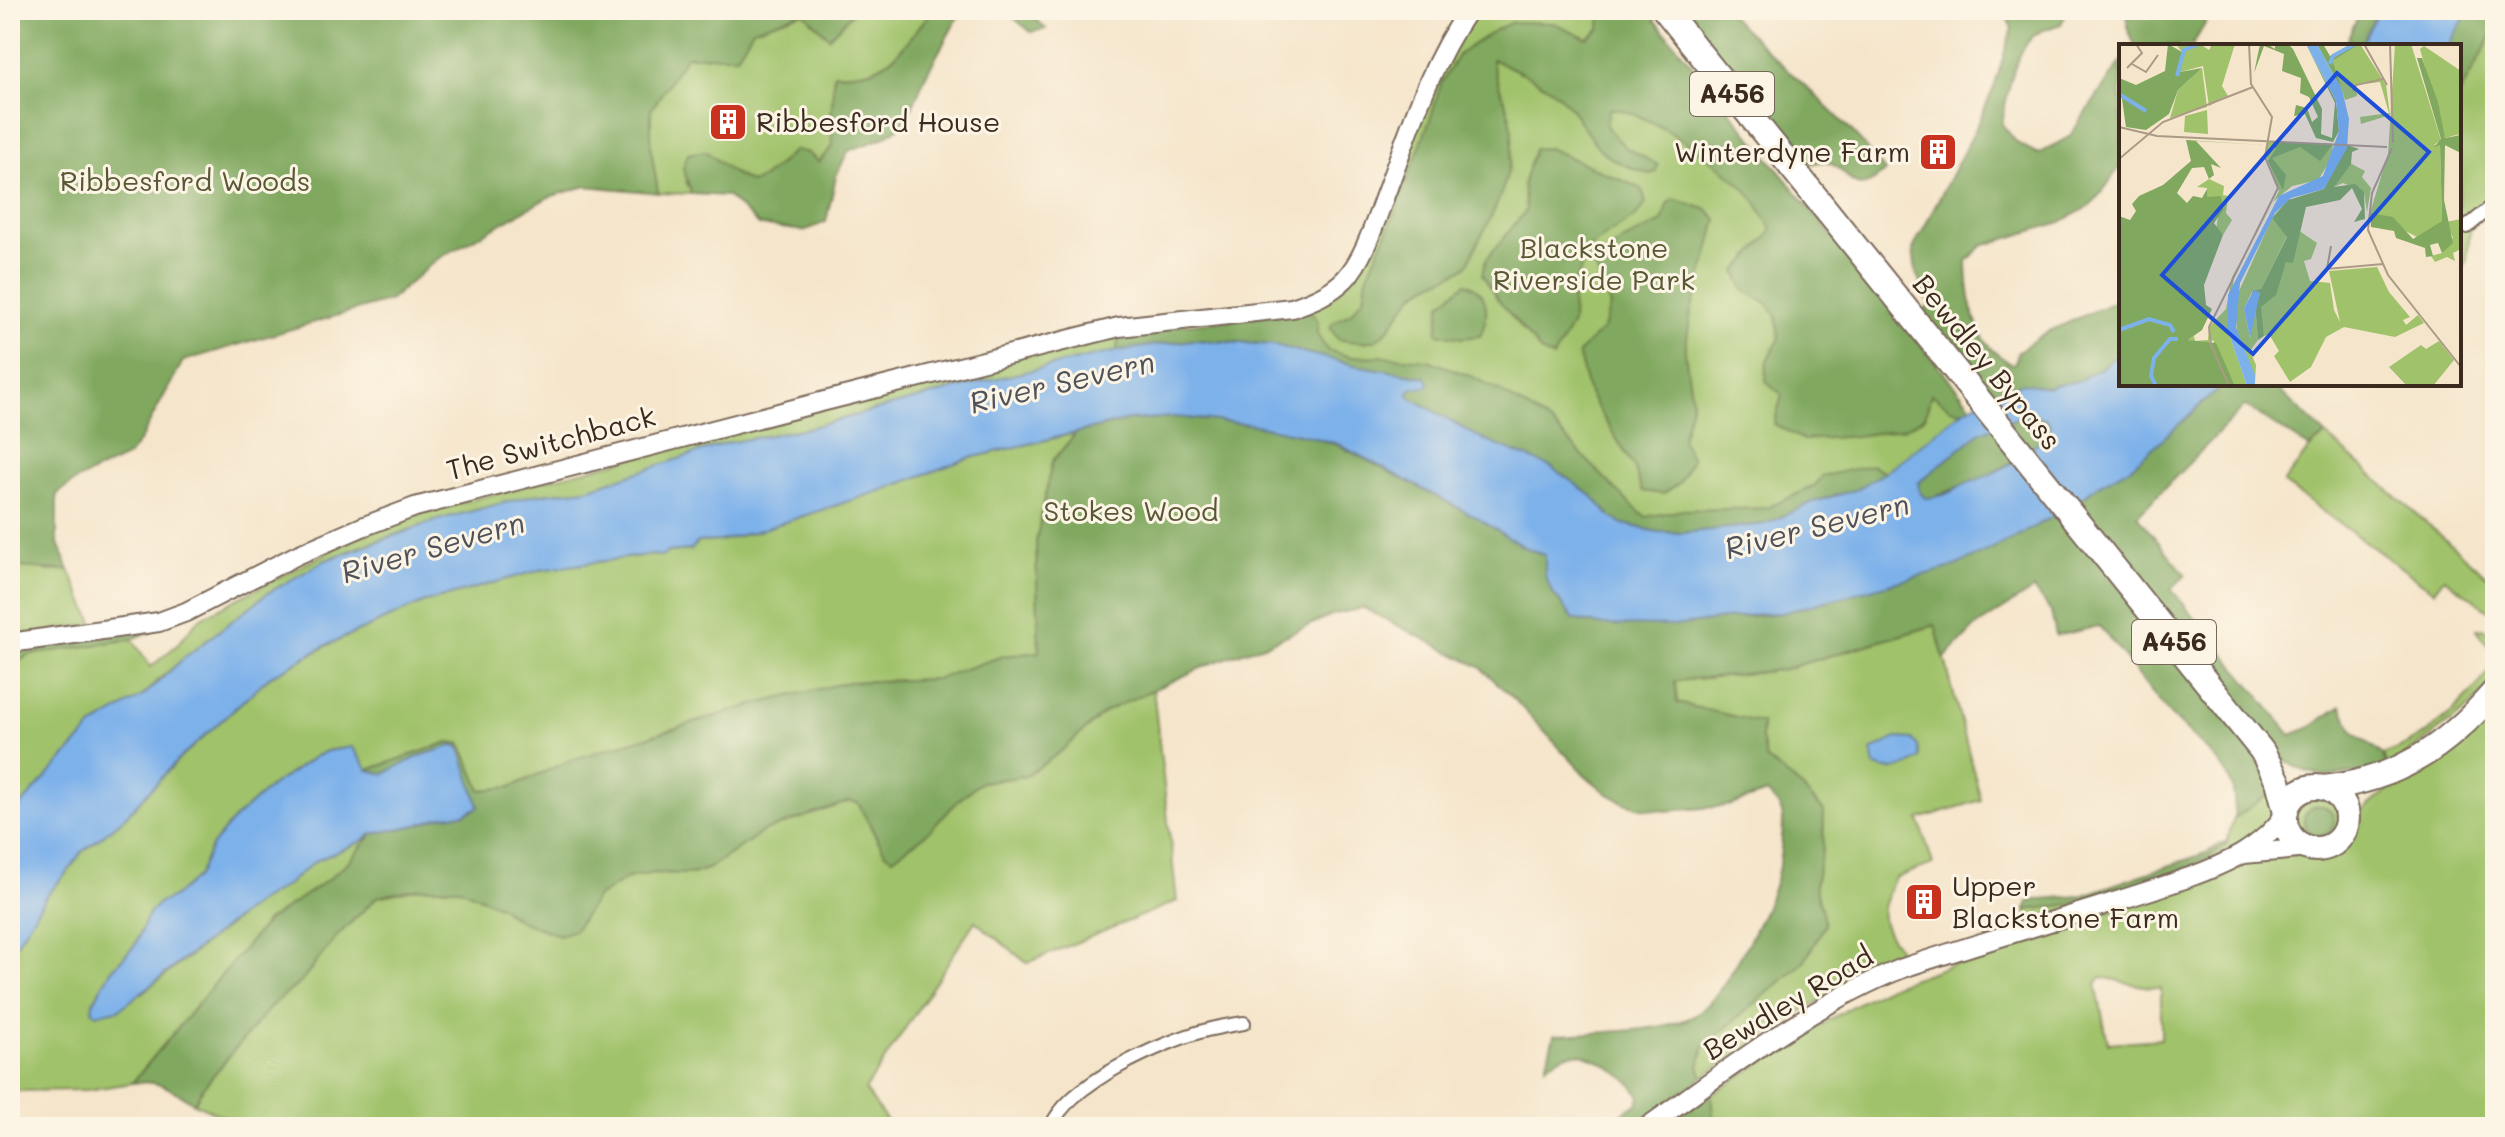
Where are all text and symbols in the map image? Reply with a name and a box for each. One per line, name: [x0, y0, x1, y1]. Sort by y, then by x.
inset map: [2119, 44, 2461, 386]
road number: A456: [1690, 72, 1774, 116]
building icon: Ribbesford House: [707, 101, 749, 143]
place label: Ribbesford House: [756, 103, 1000, 139]
building icon: Winterdyne Farm: [1917, 131, 1959, 173]
place label: Winterdyne Farm: [1674, 133, 1910, 169]
park label: Ribbesford Woods: [60, 162, 310, 198]
park label: Blackstone Riverside Park: [1493, 229, 1695, 297]
street label: Bewdley Bypass: [1906, 266, 2070, 457]
water label: River Severn: [965, 340, 1158, 422]
street label: The Switchback: [442, 397, 659, 487]
water label: River Severn: [1720, 483, 1913, 567]
park label: Stokes Wood: [1043, 492, 1219, 528]
water label: River Severn: [336, 501, 529, 591]
road number: A456: [2132, 620, 2216, 664]
place label: Upper Blackstone Farm: [1952, 867, 2179, 935]
building icon: Upper Blackstone Farm: [1903, 881, 1945, 923]
street label: Bewdley Road: [1696, 937, 1879, 1067]

